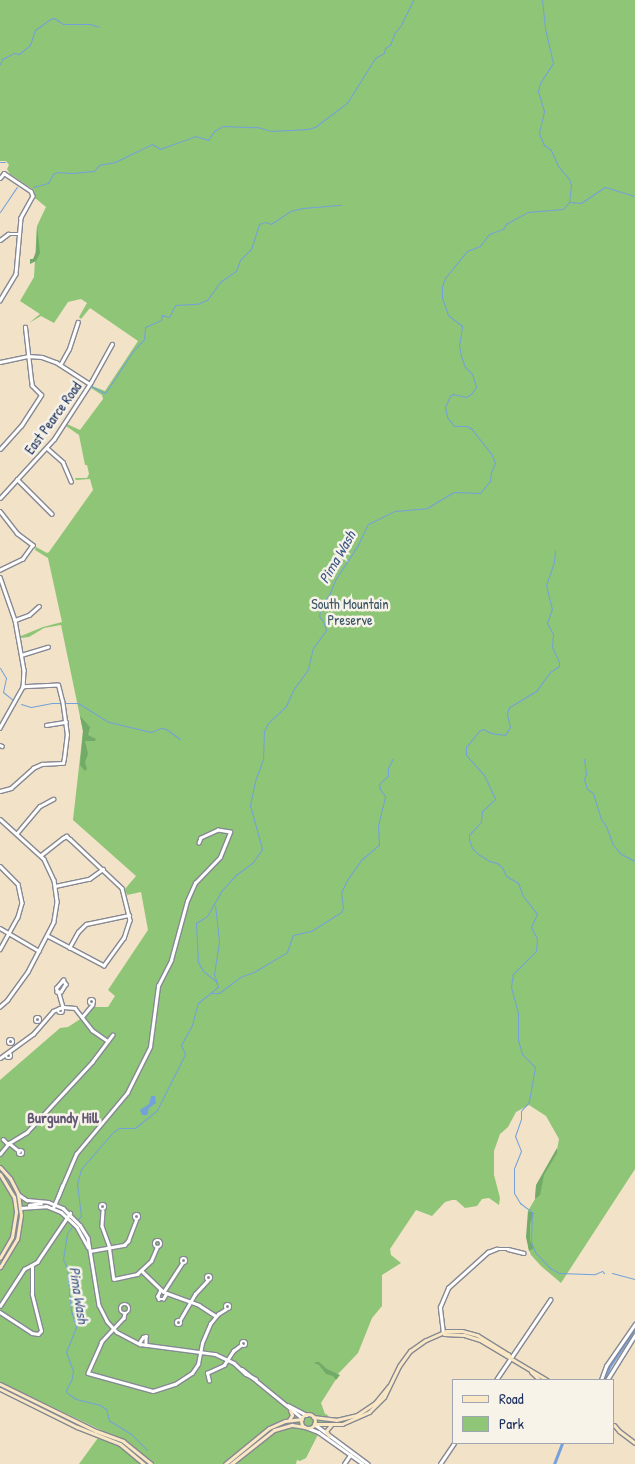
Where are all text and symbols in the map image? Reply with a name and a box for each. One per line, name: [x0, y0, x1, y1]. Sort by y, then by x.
street label: East Pearce Road: [21, 378, 85, 458]
water label: Pima Wash: [315, 528, 359, 586]
park label: South Mountain Preserve: [311, 596, 389, 628]
district label: Burgundy Hill: [27, 1109, 99, 1127]
water label: Pima Wash: [66, 1265, 92, 1325]
legend: [452, 1379, 615, 1444]
text: Road: [499, 1388, 524, 1409]
text: Park: [499, 1413, 524, 1434]

